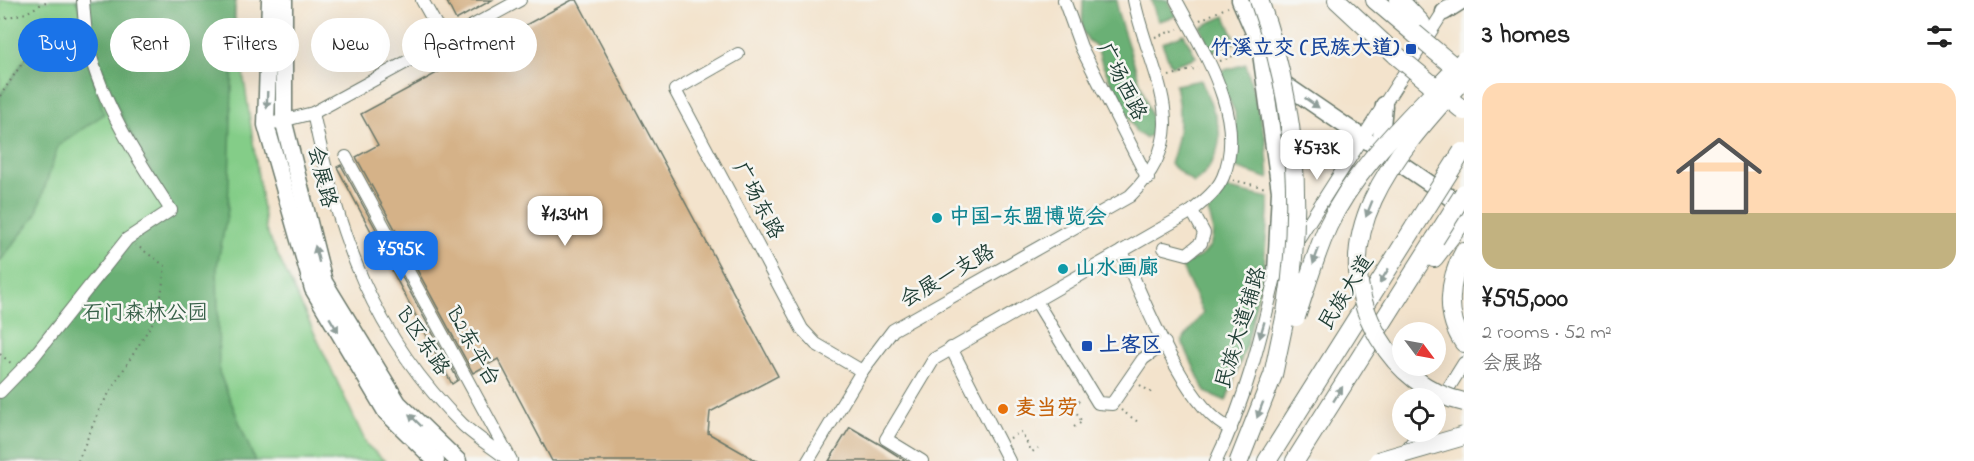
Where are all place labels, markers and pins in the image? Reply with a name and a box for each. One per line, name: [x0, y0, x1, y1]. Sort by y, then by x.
place label: 竹溪立交 (民族大道): [1211, 34, 1400, 64]
marker: 竹溪立交 (民族大道): [1404, 42, 1418, 56]
pin: ¥573K: [1275, 130, 1359, 181]
pin: ¥1.34M: [516, 196, 614, 247]
place label: 中国—东盟博览会: [949, 203, 1107, 233]
marker: 中国—东盟博览会: [930, 211, 944, 225]
pin: ¥595K: [359, 231, 443, 282]
place label: 山水画廊: [1075, 254, 1159, 284]
marker: 山水画廊: [1056, 262, 1070, 276]
place label: 上客区: [1099, 331, 1162, 361]
marker: 上客区: [1080, 339, 1094, 353]
place label: 麦当劳: [1015, 394, 1078, 424]
marker: 麦当劳: [996, 402, 1010, 416]

